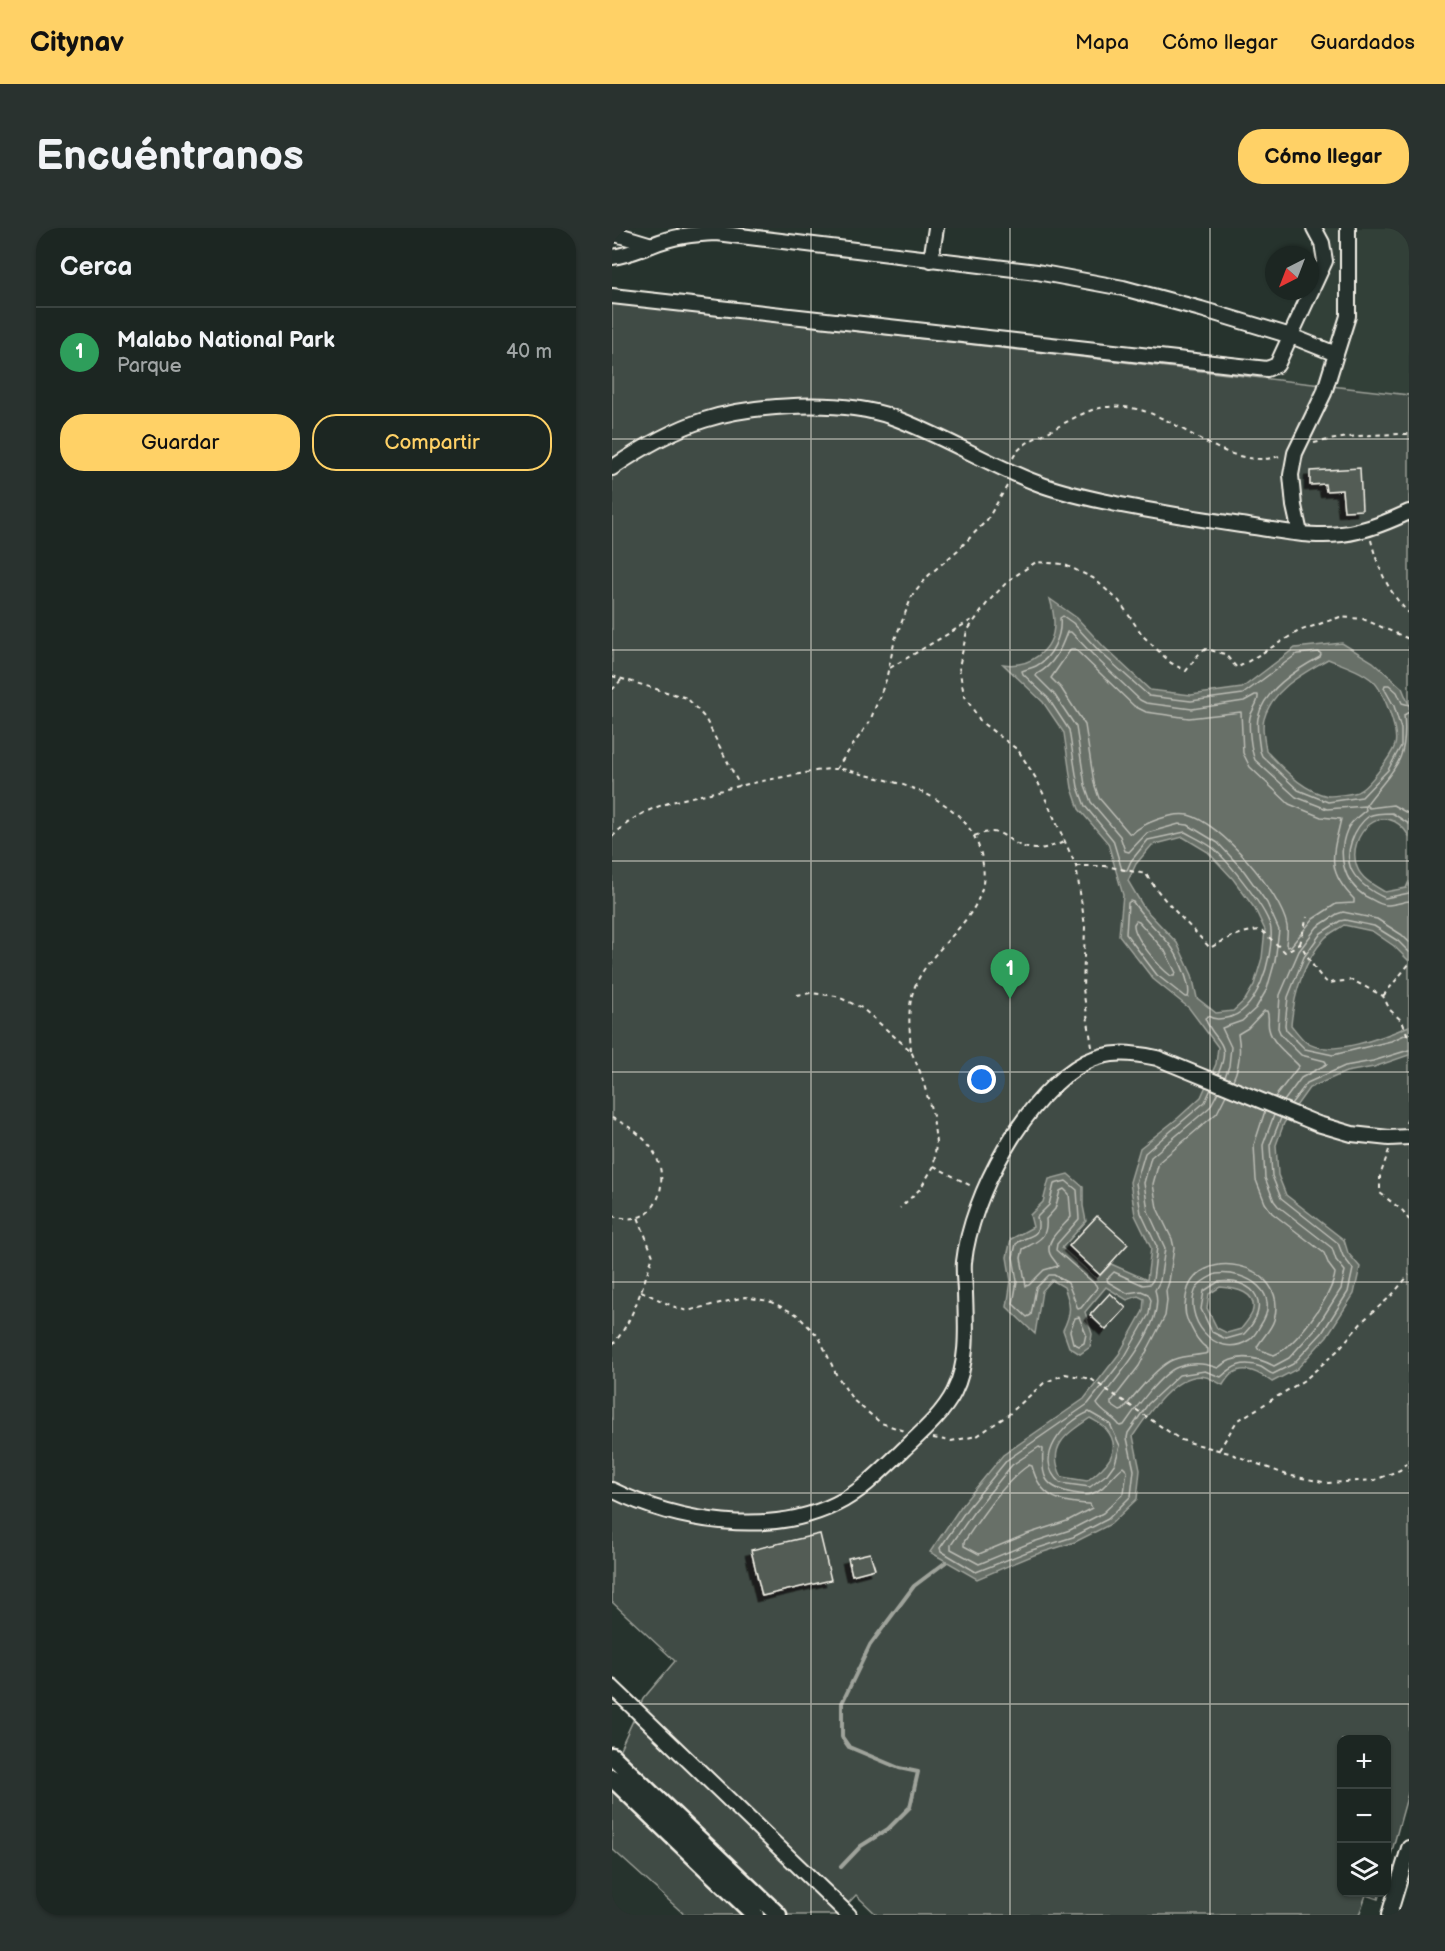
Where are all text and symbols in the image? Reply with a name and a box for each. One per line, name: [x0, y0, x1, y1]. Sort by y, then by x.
text: Citynav: [30, 26, 124, 59]
text: Mapa: [1075, 30, 1129, 55]
text: Cómo llegar: [1162, 30, 1277, 55]
text: Guardados: [1310, 30, 1415, 55]
button: Cómo llegar: [1238, 129, 1409, 184]
text: Encuéntranos: [36, 131, 304, 182]
north arrow: [1265, 246, 1319, 300]
text: Cerca: [60, 252, 132, 283]
text: Malabo National Park: [117, 327, 335, 354]
text: 1: [75, 340, 84, 364]
text: 40 m: [506, 340, 552, 364]
text: Parque: [117, 354, 182, 378]
button: Guardar: [60, 414, 300, 471]
button: Compartir: [312, 414, 552, 471]
pin: 1: [990, 950, 1030, 999]
your location: [967, 1065, 996, 1094]
map controls: [1337, 1735, 1391, 1897]
button: +: [1337, 1735, 1391, 1789]
button: −: [1337, 1789, 1391, 1843]
button: layers: [1337, 1843, 1391, 1897]

